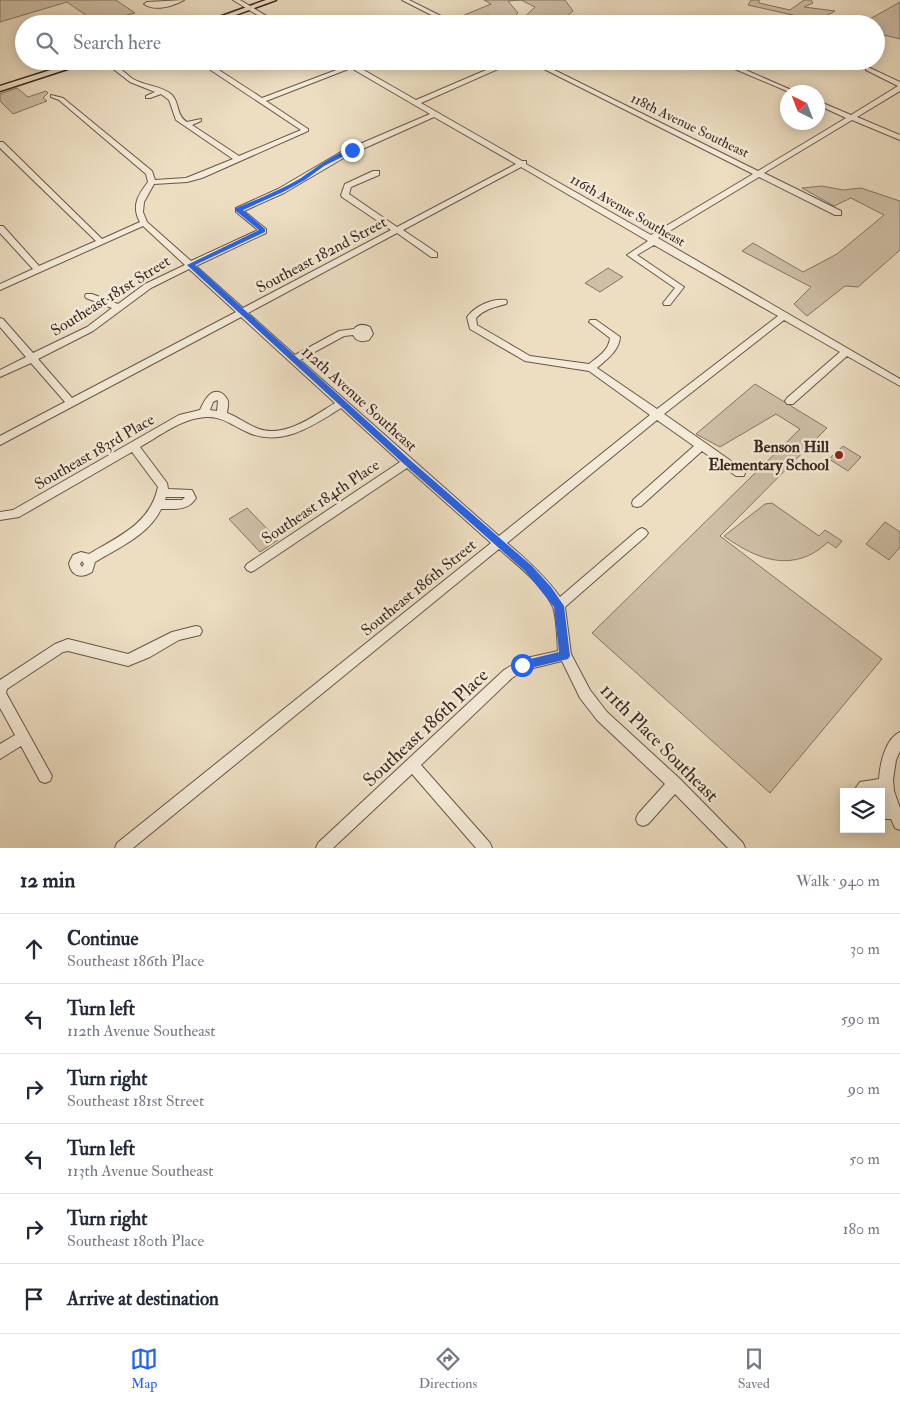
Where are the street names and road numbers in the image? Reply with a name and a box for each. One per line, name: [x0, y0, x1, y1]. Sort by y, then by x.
street label: 118th Avenue Southeast: [628, 89, 752, 162]
street label: 116th Avenue Southeast: [567, 171, 689, 250]
street label: Southeast 182nd Street: [253, 212, 390, 298]
street label: Southeast 181st Street: [47, 251, 174, 341]
street label: 112th Avenue Southeast: [297, 342, 421, 456]
street label: Southeast 183rd Place: [31, 409, 158, 494]
street label: Southeast 184th Place: [258, 455, 383, 549]
street label: Southeast 186th Street: [357, 535, 480, 640]
street label: Southeast 186th Place: [358, 663, 493, 792]
street label: 111th Place Southeast: [595, 678, 724, 807]

